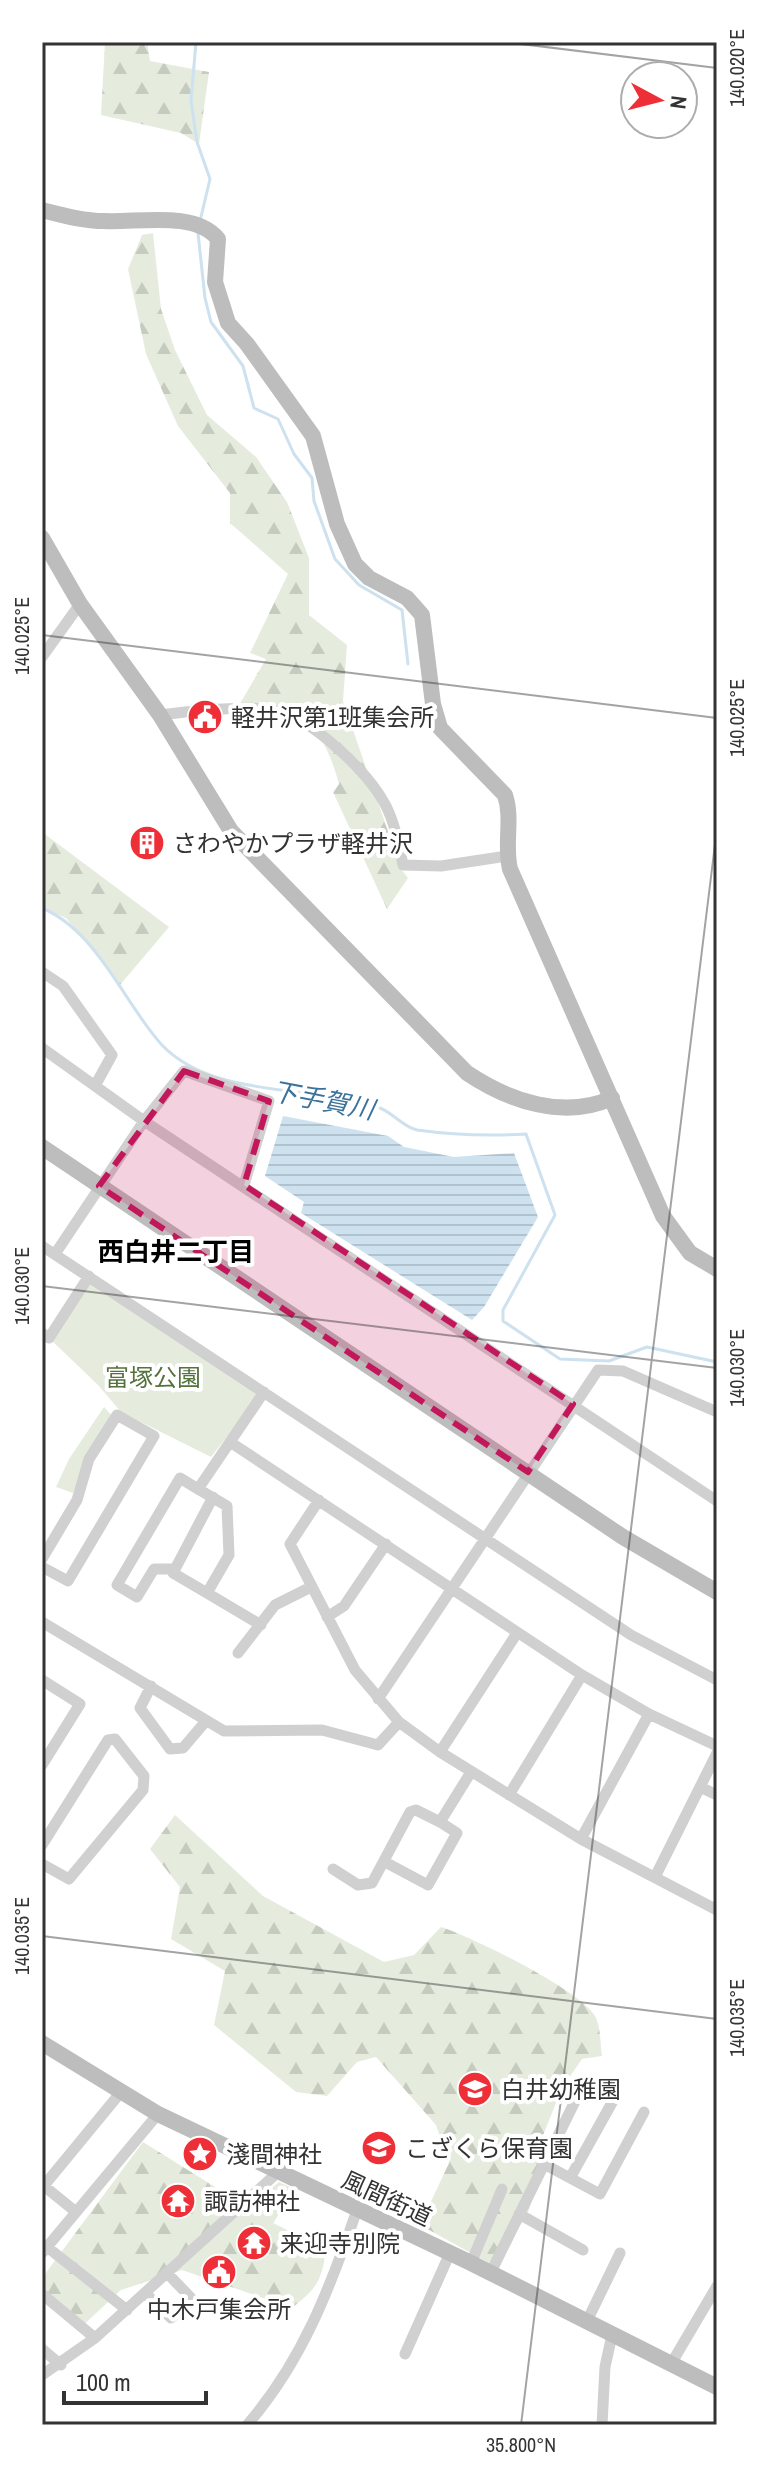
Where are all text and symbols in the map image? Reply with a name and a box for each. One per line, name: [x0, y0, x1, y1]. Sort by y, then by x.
text: 140.020°E: [723, 29, 750, 107]
north arrow: [619, 60, 699, 140]
text: N: [663, 94, 695, 111]
text: 140.025°E: [8, 597, 35, 675]
text: 140.025°E: [723, 679, 750, 757]
public building icon: 軽井沢第1班集会所: [186, 698, 224, 736]
place label: 軽井沢第1班集会所: [231, 701, 434, 733]
building icon: さわやかプラザ軽井沢: [128, 824, 166, 862]
place label: さわやかプラザ軽井沢: [173, 827, 413, 859]
water label: 下手賀川: [269, 1073, 380, 1128]
district label: 西白井二丁目: [98, 1234, 254, 1269]
text: 140.030°E: [8, 1247, 35, 1325]
text: 140.030°E: [723, 1329, 750, 1407]
park label: 富塚公園: [105, 1361, 201, 1393]
text: 140.035°E: [8, 1897, 35, 1975]
text: 140.035°E: [723, 1979, 750, 2057]
school or university icon: 白井幼稚園: [456, 2070, 494, 2108]
place label: 白井幼稚園: [501, 2073, 621, 2105]
school or university icon: こざくら保育園: [360, 2129, 398, 2167]
place label: こざくら保育園: [405, 2132, 573, 2164]
place icon: 淺間神社: [181, 2135, 219, 2173]
place label: 淺間神社: [226, 2138, 322, 2170]
street label: 風間街道: [337, 2163, 437, 2233]
temple icon: 諏訪神社: [159, 2182, 197, 2220]
place label: 諏訪神社: [204, 2185, 300, 2217]
temple icon: 来迎寺別院: [235, 2224, 273, 2262]
place label: 来迎寺別院: [280, 2227, 400, 2259]
public building icon: 中木戸集会所: [200, 2253, 238, 2291]
place label: 中木戸集会所: [147, 2293, 291, 2325]
scale bar: [64, 2355, 206, 2405]
text: 100 m: [76, 2366, 131, 2398]
text: 35.800°N: [486, 2431, 556, 2458]

